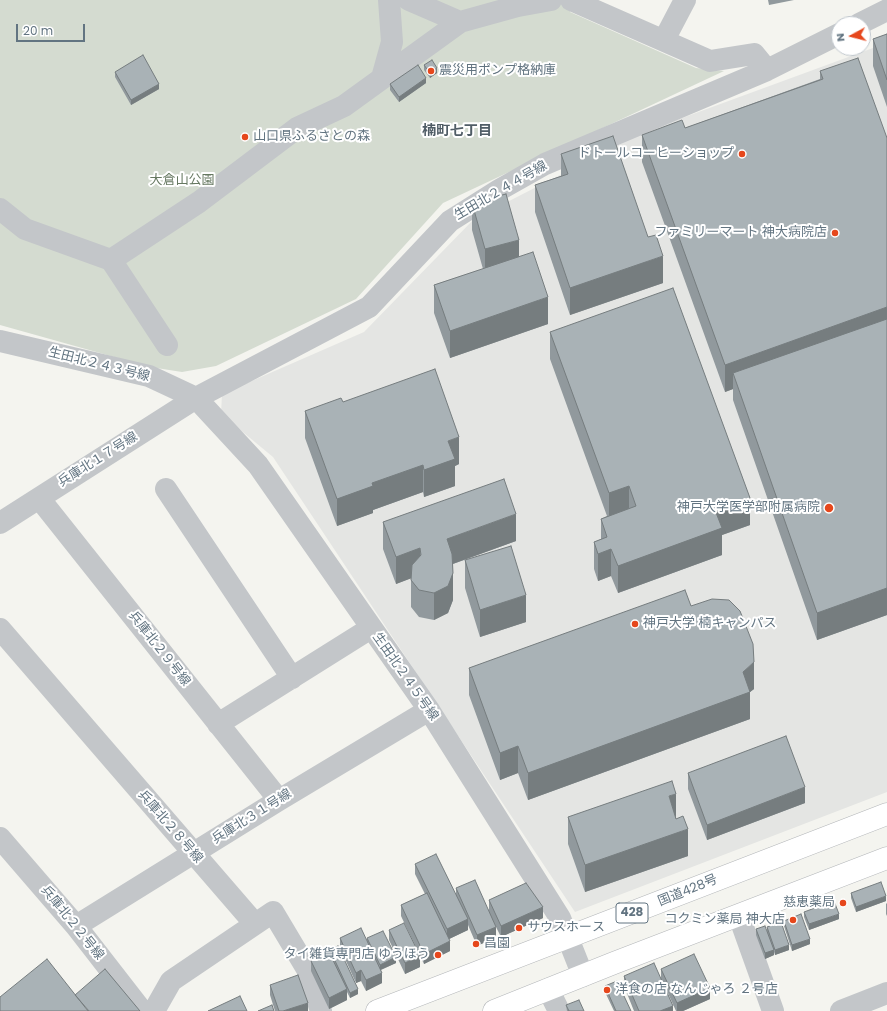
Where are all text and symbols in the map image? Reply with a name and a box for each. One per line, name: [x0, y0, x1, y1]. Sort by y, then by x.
scale bar: [18, 16, 87, 42]
north arrow: [831, 16, 871, 56]
text: 20 m: [23, 22, 53, 39]
text: N: [832, 32, 849, 42]
place label: 震災用ポンプ格納庫: [439, 63, 556, 79]
marker: 震災用ポンプ格納庫: [426, 66, 436, 76]
district label: 楠町七丁目: [422, 123, 492, 139]
place label: 山口県ふるさとの森: [253, 129, 370, 145]
marker: 山口県ふるさとの森: [240, 132, 250, 142]
place label: ドトールコーヒーショップ: [578, 146, 734, 162]
marker: ドトールコーヒーショップ: [737, 149, 747, 159]
street label: 生田北２４４号線: [452, 158, 550, 224]
park label: 大倉山公園: [150, 173, 214, 189]
place label: ファミリーマート 神大病院店: [655, 225, 827, 241]
marker: ファミリーマート 神大病院店: [830, 228, 840, 238]
street label: 生田北２４３号線: [47, 345, 151, 385]
street label: 兵庫北１７号線: [55, 429, 141, 491]
place label: 神戸大学医学部附属病院: [677, 500, 820, 516]
marker: 神戸大学医学部附属病院: [823, 502, 835, 514]
street label: 兵庫北２９号線: [125, 608, 193, 690]
place label: 神戸大学 楠キャンパス: [643, 616, 776, 632]
marker: 神戸大学 楠キャンパス: [630, 619, 640, 629]
street label: 生田北２４５号線: [369, 630, 441, 724]
street label: 兵庫北３１号線: [209, 786, 295, 848]
street label: 兵庫北２８号線: [134, 788, 206, 866]
street label: 国道428号: [656, 872, 720, 910]
street label: 兵庫北２２号線: [37, 883, 107, 963]
place label: 慈恵薬局: [783, 895, 835, 911]
marker: 慈恵薬局: [838, 898, 848, 908]
road number: 428: [616, 903, 648, 923]
place label: コクミン薬局 神大店: [665, 912, 785, 928]
marker: コクミン薬局 神大店: [788, 915, 798, 925]
place label: サウスホース: [527, 920, 605, 936]
marker: サウスホース: [514, 923, 524, 933]
place label: 昌園: [484, 936, 510, 952]
marker: 昌園: [471, 939, 481, 949]
place label: タイ雑貨専門店 ゆうほう: [284, 947, 430, 963]
marker: タイ雑貨専門店 ゆうほう: [433, 950, 443, 960]
place label: 洋食の店 なんじゃろ ２号店: [615, 982, 778, 998]
marker: 洋食の店 なんじゃろ ２号店: [602, 985, 612, 995]

